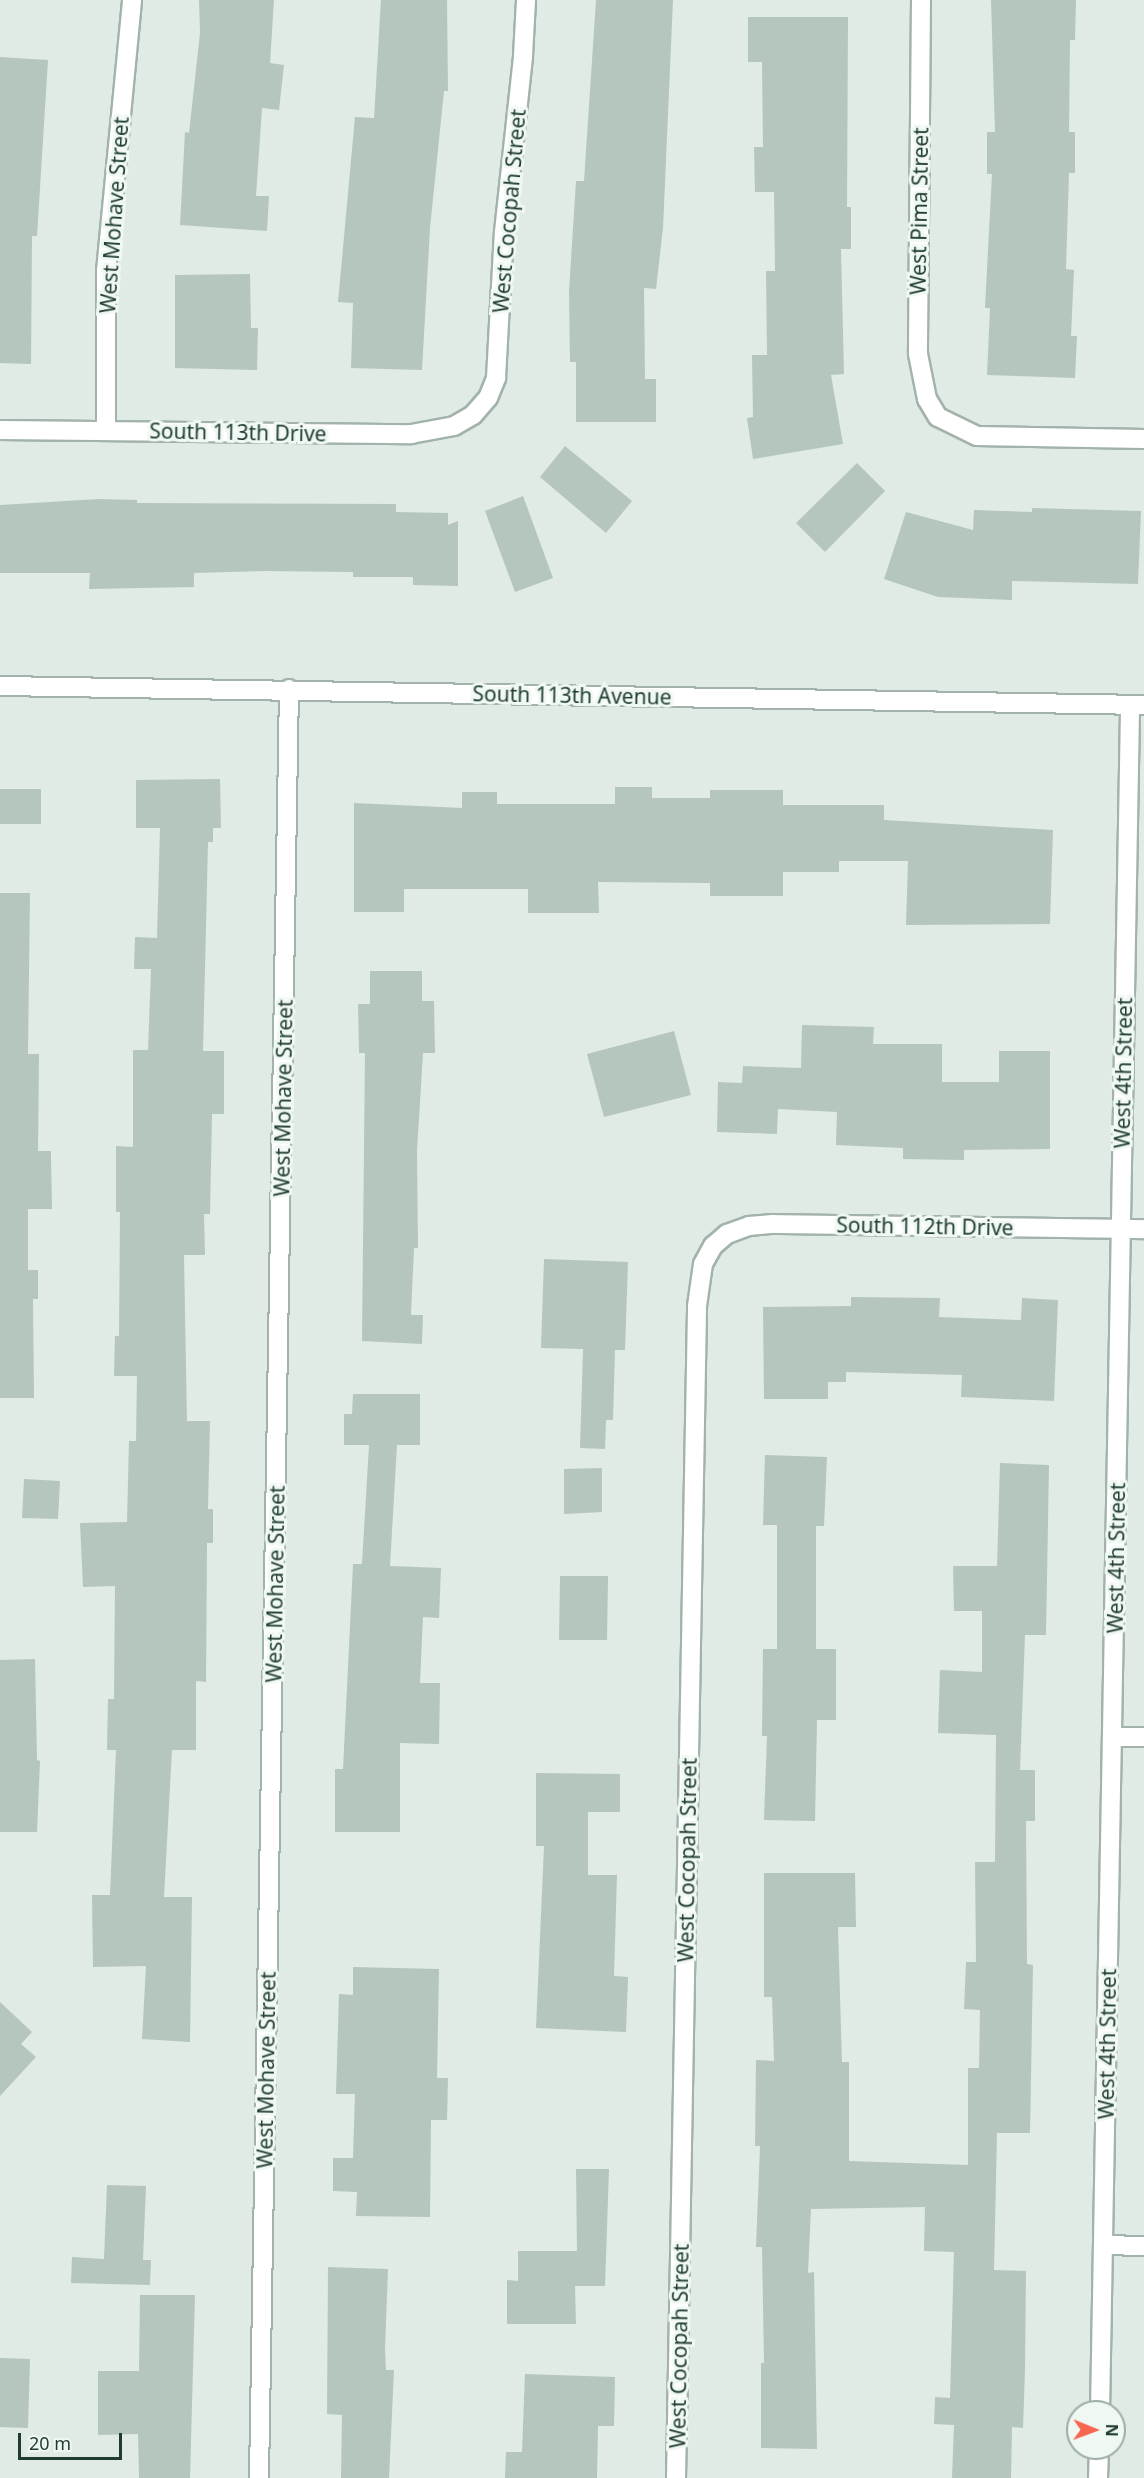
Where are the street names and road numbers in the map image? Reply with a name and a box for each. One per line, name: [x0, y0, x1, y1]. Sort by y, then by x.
street label: West Cocopah Street: [488, 108, 530, 314]
street label: West Mohave Street: [95, 116, 133, 314]
street label: West Pima Street: [905, 127, 933, 295]
street label: South 113th Drive: [149, 418, 327, 446]
street label: South 113th Avenue: [472, 681, 672, 709]
street label: West 4th Street: [1109, 997, 1137, 1149]
street label: West Mohave Street: [269, 999, 297, 1197]
street label: South 112th Drive: [836, 1212, 1014, 1240]
street label: West 4th Street: [1102, 1482, 1130, 1634]
street label: West Mohave Street: [261, 1485, 289, 1683]
street label: West Cocopah Street: [673, 1758, 701, 1962]
street label: West 4th Street: [1093, 1968, 1121, 2120]
street label: West Mohave Street: [252, 1971, 280, 2169]
street label: West Cocopah Street: [665, 2244, 693, 2448]

